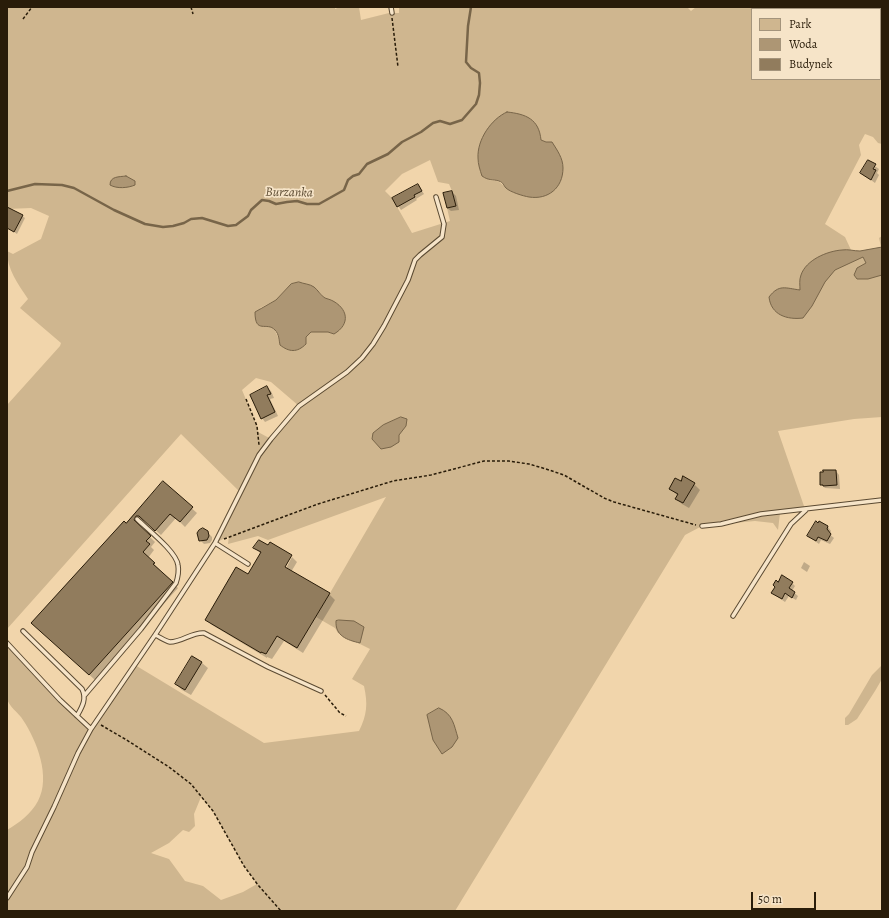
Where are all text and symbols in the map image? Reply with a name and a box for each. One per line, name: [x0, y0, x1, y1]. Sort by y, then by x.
legend: [751, 8, 881, 80]
text: Park: [789, 16, 812, 32]
text: Woda: [789, 36, 817, 52]
text: Budynek: [789, 56, 832, 72]
water label: Burzanka: [265, 185, 313, 201]
scale bar: [753, 884, 818, 910]
text: 50 m: [758, 891, 782, 907]

